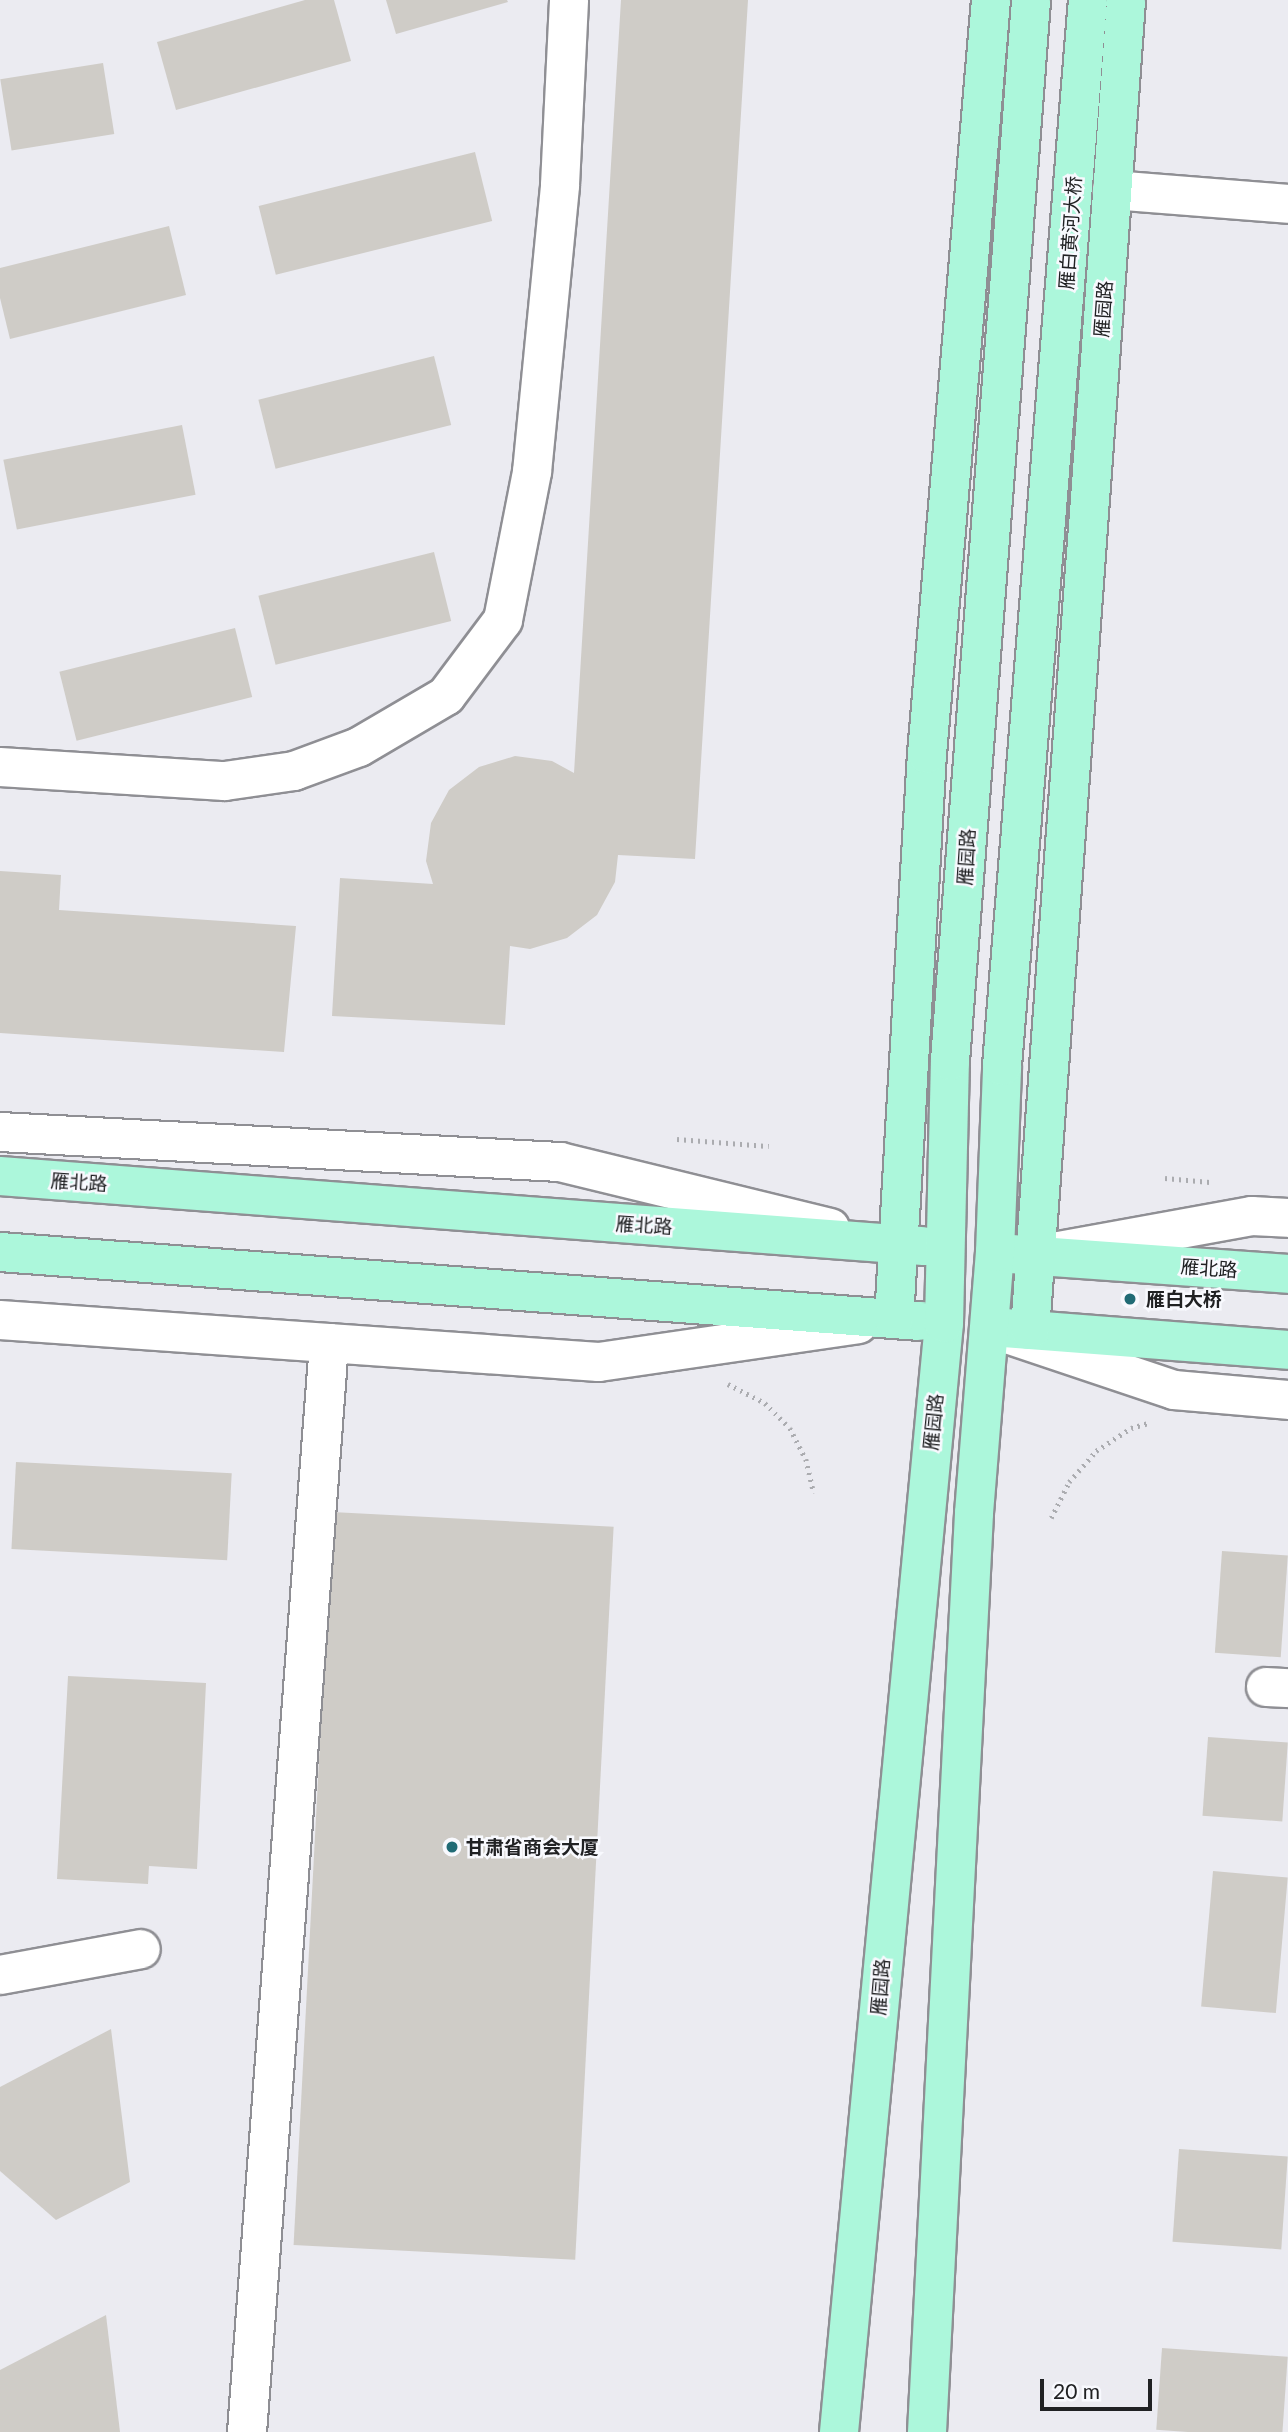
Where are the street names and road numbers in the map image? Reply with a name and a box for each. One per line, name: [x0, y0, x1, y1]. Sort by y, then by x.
street label: 雁白黄河大桥: [1055, 175, 1085, 291]
street label: 雁园路: [1090, 280, 1116, 338]
street label: 雁园路: [953, 828, 979, 886]
street label: 雁北路: [50, 1169, 108, 1195]
street label: 雁北路: [615, 1212, 673, 1238]
street label: 雁北路: [1180, 1255, 1238, 1281]
street label: 雁园路: [919, 1392, 947, 1452]
street label: 雁园路: [866, 1958, 894, 2016]

